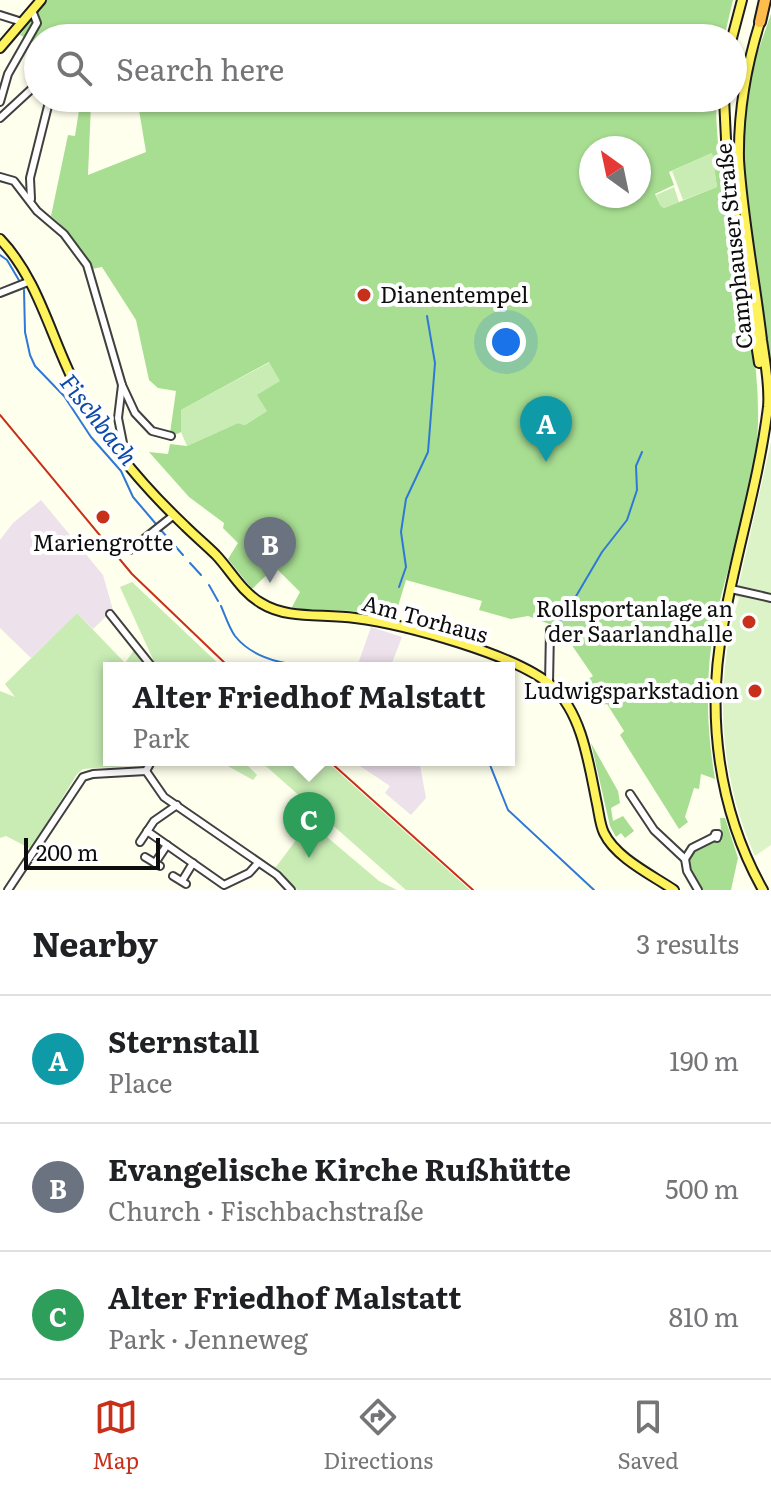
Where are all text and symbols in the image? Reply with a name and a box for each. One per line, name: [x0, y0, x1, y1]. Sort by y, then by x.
search box: [24, 24, 747, 112]
icon: search: [52, 46, 96, 90]
text: Search here: [116, 46, 284, 90]
north arrow: [579, 136, 651, 208]
street label: Camphauser Straße: [705, 142, 760, 351]
place label: Dianentempel: [380, 277, 528, 310]
marker: Dianentempel: [355, 286, 373, 304]
your location: [486, 322, 526, 362]
water label: Fischbach: [53, 365, 147, 472]
pin: A: [520, 396, 572, 462]
marker: Mariengrotte: [94, 508, 112, 526]
pin: B: [244, 517, 296, 583]
place label: Mariengrotte: [33, 525, 173, 558]
street label: Am Torhaus: [359, 585, 492, 650]
place label: Rollsportanlage an der Saarlandhalle: [536, 591, 733, 649]
marker: Rollsportanlage an der Saarlandhalle: [740, 613, 758, 631]
popup: [103, 662, 515, 766]
text: Alter Friedhof Malstatt: [132, 673, 486, 717]
place label: Ludwigsparkstadion: [524, 673, 739, 706]
marker: Ludwigsparkstadion: [746, 682, 764, 700]
text: Park: [132, 717, 189, 756]
pin: C: [283, 792, 335, 858]
scale bar: [24, 834, 160, 870]
text: 200 m: [36, 835, 98, 868]
text: Nearby: [32, 917, 158, 967]
text: 3 results: [636, 923, 739, 962]
text: Sternstall: [108, 1018, 259, 1062]
text: A: [48, 1040, 68, 1079]
text: 190 m: [669, 1040, 739, 1079]
text: Place: [108, 1062, 173, 1101]
text: Evangelische Kirche Rußhütte: [108, 1146, 571, 1190]
text: B: [49, 1168, 67, 1207]
text: 500 m: [665, 1168, 739, 1207]
text: Church · Fischbachstraße: [108, 1190, 424, 1229]
text: Alter Friedhof Malstatt: [108, 1274, 461, 1318]
text: C: [49, 1296, 67, 1335]
text: 810 m: [669, 1296, 739, 1335]
text: Park · Jenneweg: [108, 1318, 308, 1357]
tab: Map: [92, 1395, 139, 1476]
tab: Directions: [323, 1395, 433, 1476]
tab: Saved: [618, 1395, 679, 1476]

